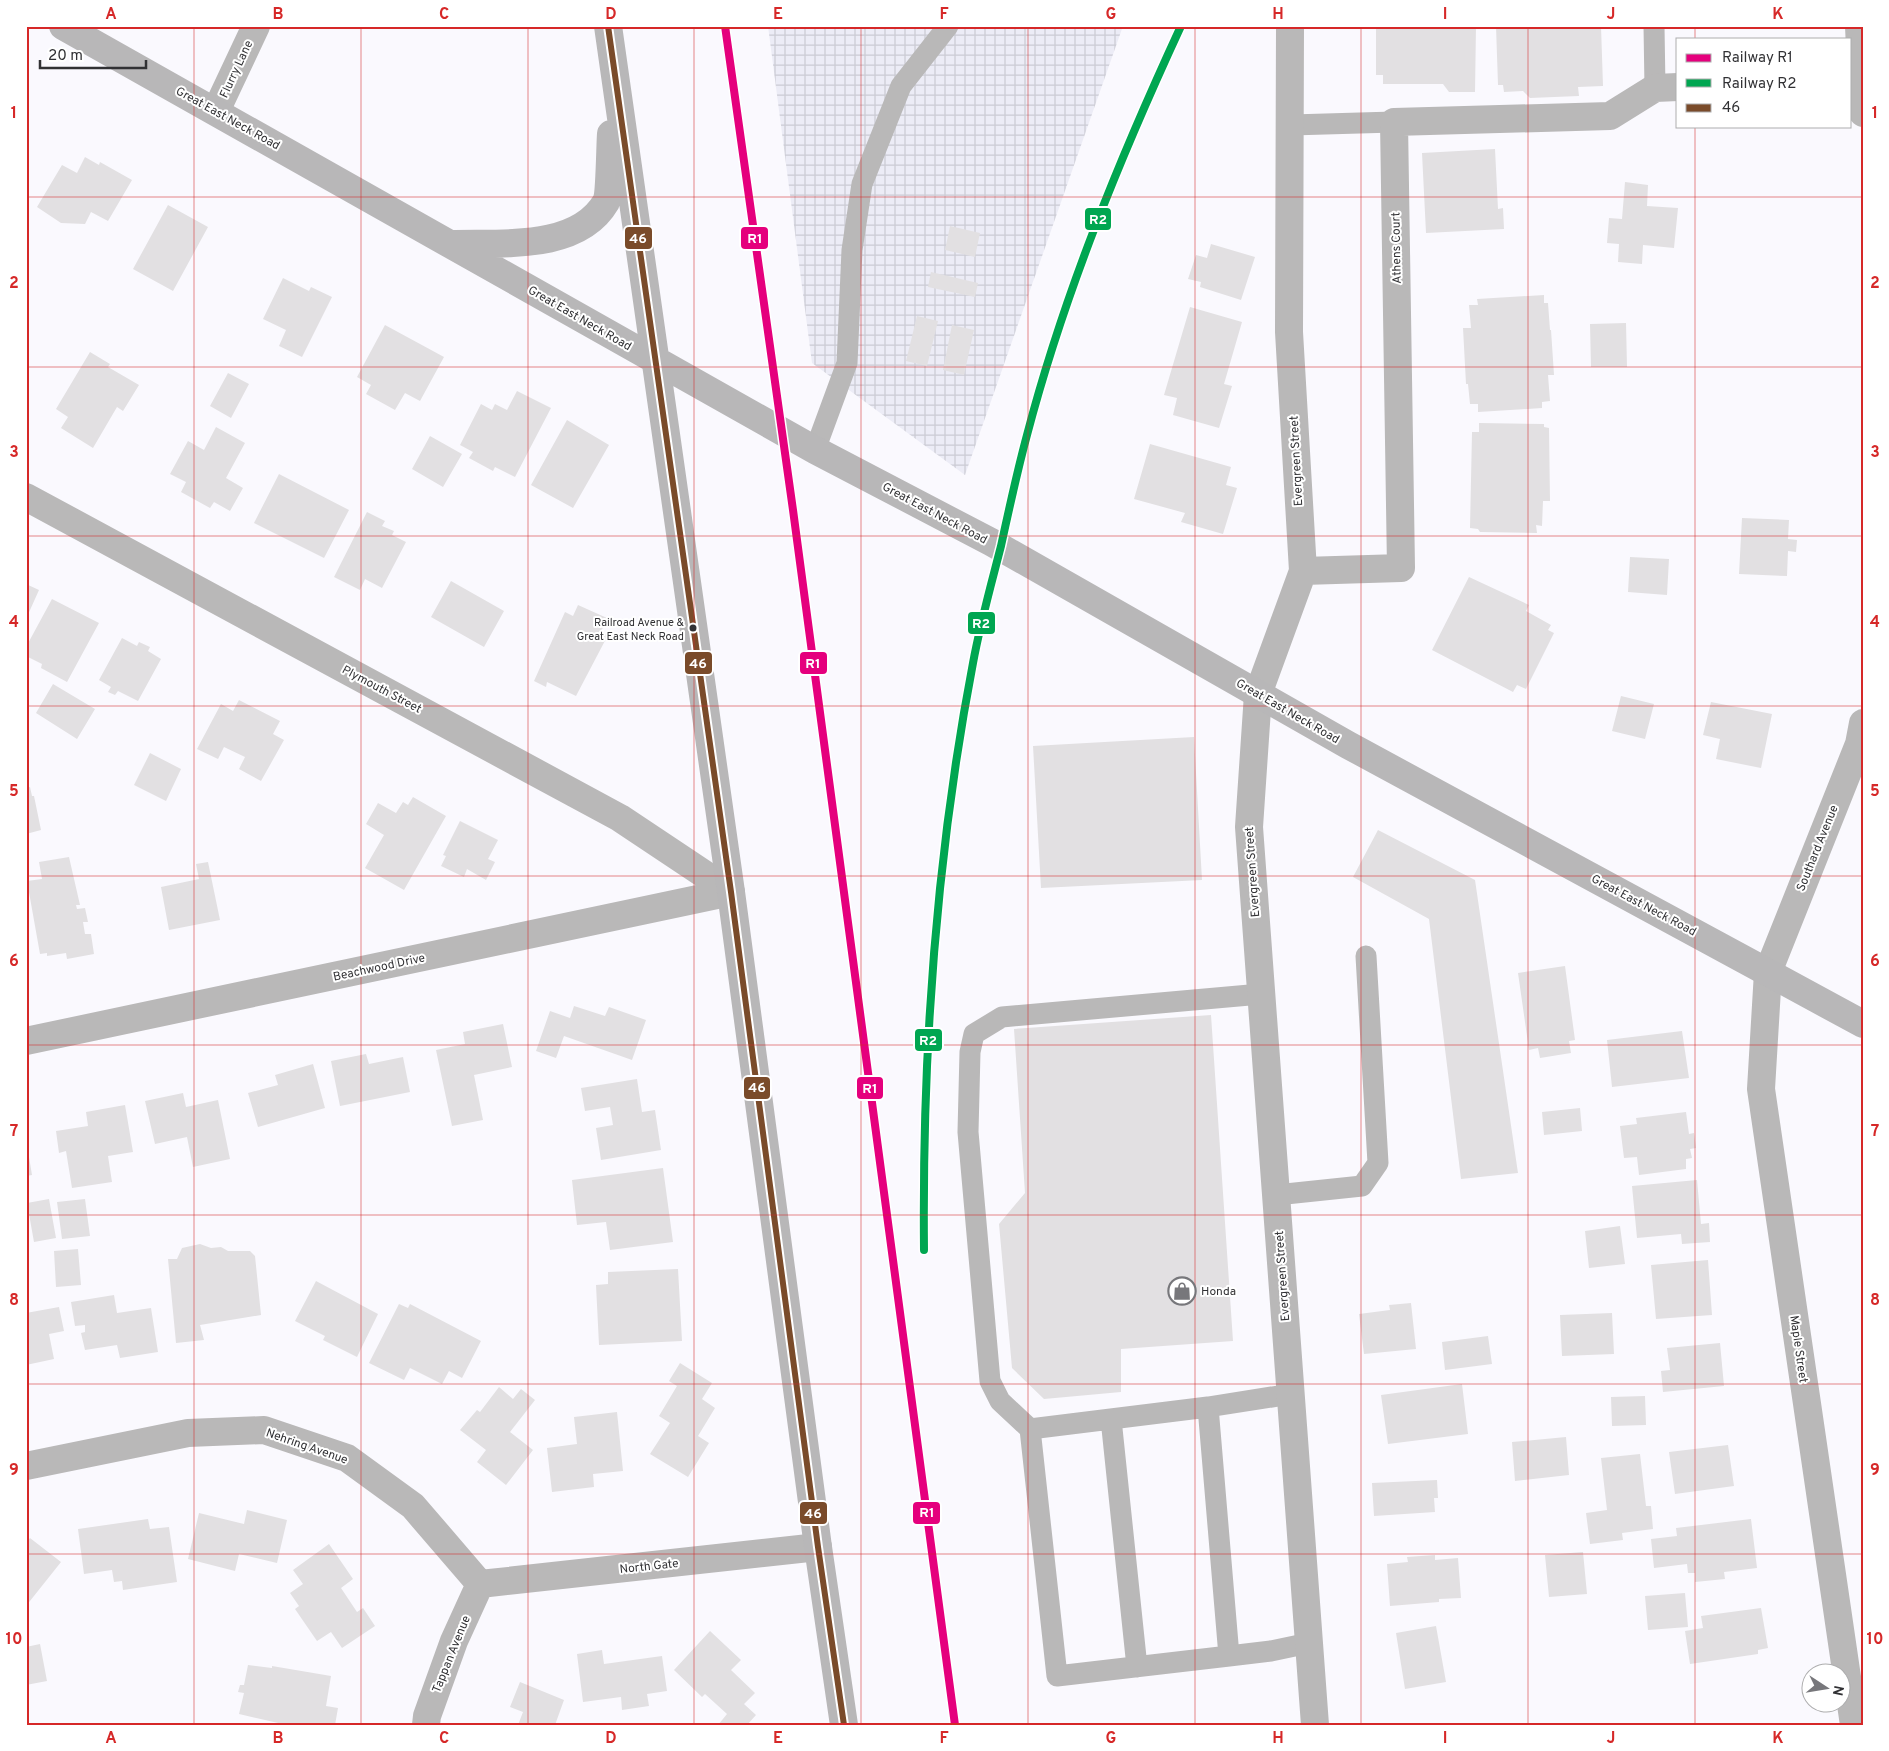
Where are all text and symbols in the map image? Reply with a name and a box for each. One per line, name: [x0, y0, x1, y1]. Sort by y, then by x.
text: A: [105, 5, 117, 25]
text: B: [272, 5, 284, 25]
text: C: [439, 5, 449, 25]
text: D: [605, 5, 617, 25]
text: E: [773, 5, 783, 25]
text: F: [939, 5, 949, 25]
text: G: [1106, 5, 1116, 25]
text: H: [1272, 5, 1284, 25]
text: I: [1443, 5, 1447, 25]
text: J: [1607, 5, 1615, 25]
text: K: [1772, 5, 1784, 25]
scale bar: [40, 38, 146, 70]
street label: Flurry Lane: [217, 38, 257, 101]
legend: [1676, 38, 1852, 128]
text: 20 m: [48, 47, 83, 66]
text: Railway R1: [1722, 49, 1793, 68]
text: Railway R2: [1722, 75, 1796, 94]
street label: Great East Neck Road: [172, 84, 283, 154]
text: 46: [1722, 99, 1740, 118]
text: 1: [11, 104, 17, 124]
text: 1: [1872, 104, 1878, 124]
line badge: R2: [1084, 207, 1112, 231]
text: R2: [1089, 212, 1107, 229]
street label: Athens Court: [1388, 212, 1406, 284]
line badge: 46: [624, 226, 653, 250]
line badge: R1: [740, 226, 769, 250]
text: 46: [629, 231, 647, 248]
text: R1: [747, 231, 763, 248]
text: 2: [9, 274, 19, 294]
text: 2: [1870, 274, 1880, 294]
street label: Great East Neck Road: [525, 283, 634, 355]
street label: Evergreen Street: [1287, 415, 1307, 507]
text: 3: [9, 443, 19, 463]
text: 3: [1870, 443, 1880, 463]
street label: Great East Neck Road: [879, 479, 990, 548]
line badge: R2: [967, 611, 996, 635]
text: 4: [9, 613, 19, 633]
text: 4: [1870, 613, 1880, 633]
place label: Railroad Avenue & Great East Neck Road: [577, 616, 685, 644]
text: R2: [972, 616, 990, 633]
marker: Railroad Avenue & Great East Neck Road: [688, 623, 698, 633]
line badge: 46: [684, 651, 713, 675]
line badge: R1: [799, 651, 828, 675]
text: 46: [689, 656, 707, 673]
text: R1: [805, 656, 821, 673]
street label: Plymouth Street: [339, 662, 424, 718]
street label: Great East Neck Road: [1233, 676, 1342, 748]
text: 5: [9, 782, 19, 802]
text: 5: [1870, 782, 1880, 802]
street label: Southard Avenue: [1793, 803, 1842, 894]
street label: Evergreen Street: [1242, 826, 1264, 918]
street label: Great East Neck Road: [1588, 871, 1699, 940]
street label: Beachwood Drive: [332, 950, 427, 986]
text: 6: [9, 952, 19, 972]
text: 6: [1870, 952, 1880, 972]
line badge: R2: [914, 1028, 943, 1052]
text: R2: [919, 1033, 937, 1050]
line badge: 46: [743, 1076, 771, 1100]
line badge: R1: [856, 1076, 884, 1100]
text: 46: [748, 1080, 766, 1097]
text: R1: [862, 1081, 878, 1098]
text: 7: [10, 1122, 18, 1142]
text: 7: [1871, 1122, 1879, 1142]
street label: Evergreen Street: [1272, 1230, 1294, 1322]
shop icon: Honda: [1167, 1276, 1197, 1306]
place label: Honda: [1201, 1284, 1236, 1300]
text: 8: [9, 1291, 19, 1311]
text: 8: [1870, 1291, 1880, 1311]
street label: Maple Street: [1785, 1314, 1811, 1384]
street label: Nehring Avenue: [264, 1425, 350, 1468]
text: 9: [9, 1461, 19, 1481]
text: 9: [1870, 1461, 1880, 1481]
line badge: 46: [799, 1501, 828, 1525]
line badge: R1: [912, 1501, 941, 1525]
text: R1: [919, 1505, 935, 1522]
text: 46: [804, 1506, 822, 1523]
street label: North Gate: [619, 1556, 679, 1578]
street label: Tappan Avenue: [429, 1613, 475, 1695]
text: 10: [6, 1630, 22, 1650]
text: 10: [1867, 1630, 1883, 1650]
north arrow: [1802, 1664, 1852, 1714]
text: N: [1828, 1684, 1847, 1697]
text: A: [105, 1729, 117, 1749]
text: B: [272, 1729, 284, 1749]
text: C: [439, 1729, 449, 1749]
text: D: [605, 1729, 617, 1749]
text: E: [773, 1729, 783, 1749]
text: F: [939, 1729, 949, 1749]
text: G: [1106, 1729, 1116, 1749]
text: H: [1272, 1729, 1284, 1749]
text: I: [1443, 1729, 1447, 1749]
text: J: [1607, 1729, 1615, 1749]
text: K: [1772, 1729, 1784, 1749]

